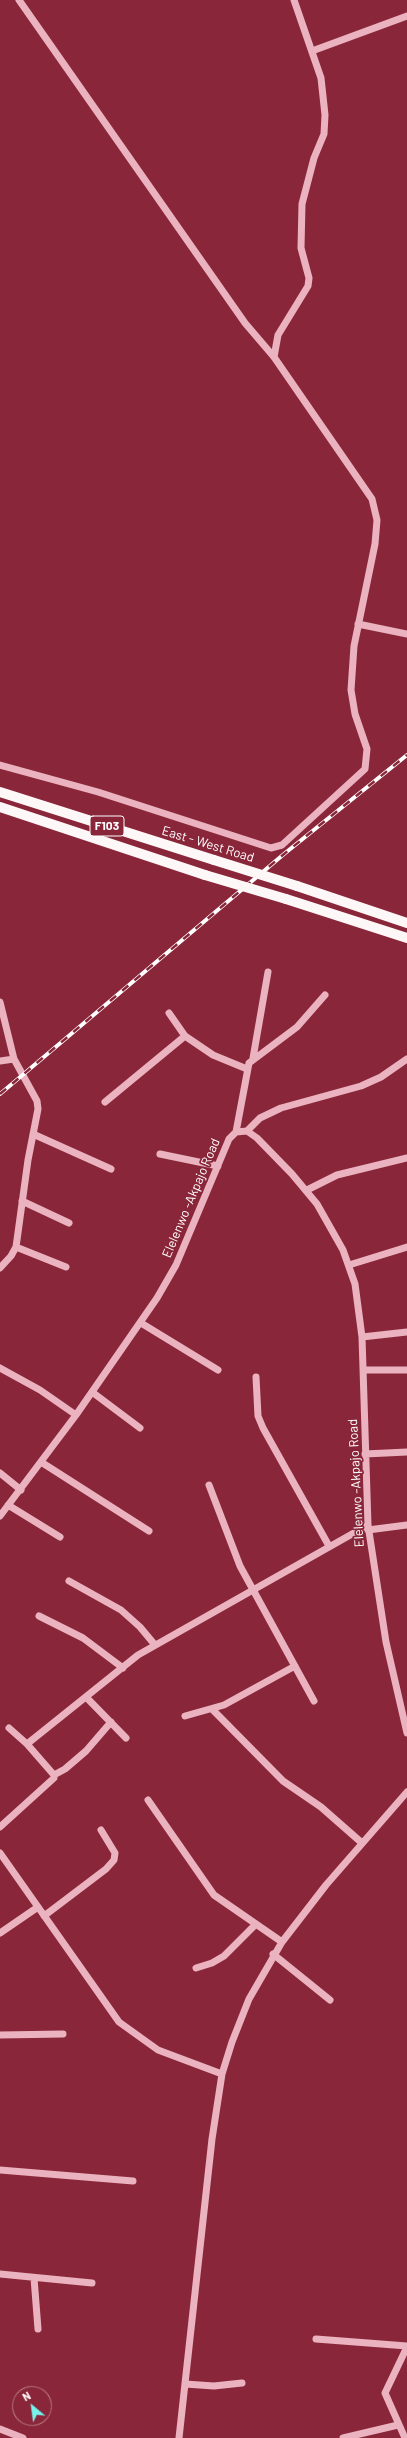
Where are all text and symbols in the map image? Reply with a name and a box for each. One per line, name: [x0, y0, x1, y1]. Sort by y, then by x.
road number: F103: [90, 816, 124, 836]
street label: East - West Road: [160, 823, 256, 865]
street label: Elelenwo -Akpajo Road: [159, 1136, 223, 1260]
street label: Elelenwo -Akpajo Road: [345, 1418, 367, 1548]
north arrow: [12, 2386, 52, 2426]
text: N: [20, 2388, 33, 2403]

